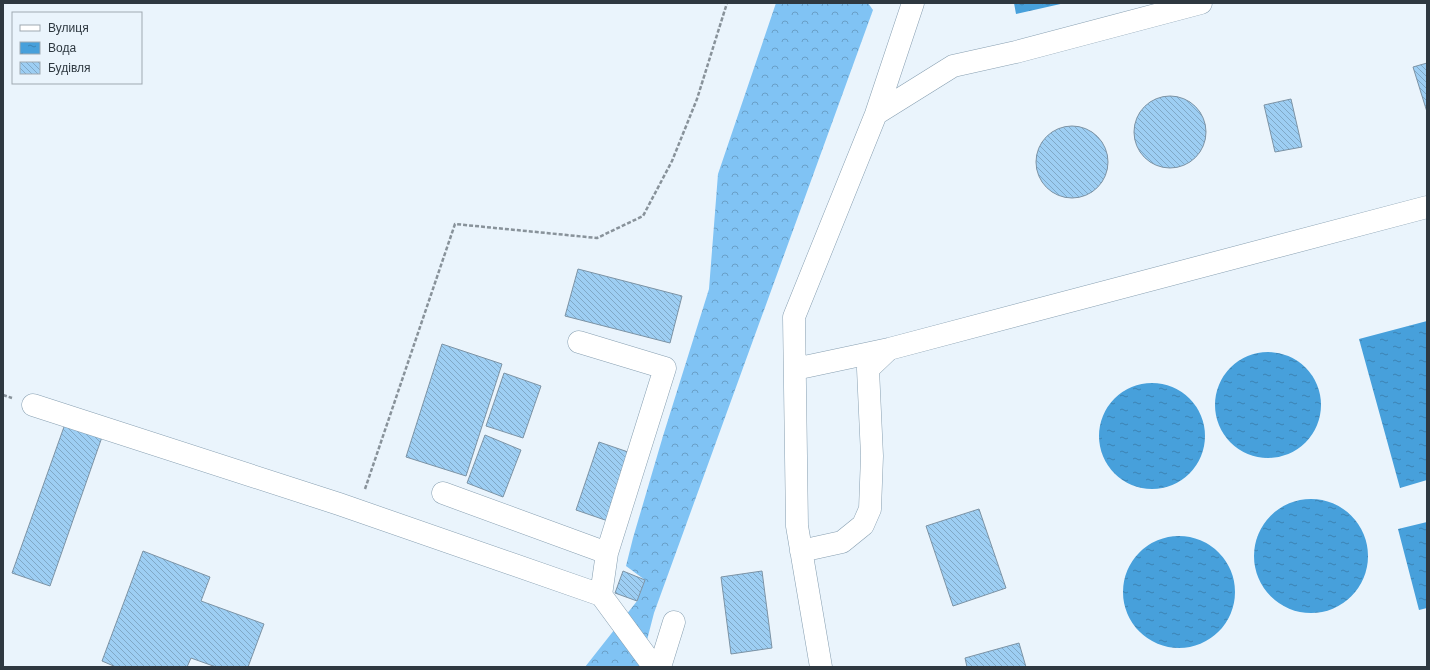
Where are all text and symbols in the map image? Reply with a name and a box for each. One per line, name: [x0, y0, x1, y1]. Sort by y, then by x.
legend: [12, 12, 142, 84]
text: Вулиця: [48, 21, 89, 35]
text: Вода: [48, 41, 76, 55]
text: Будівля: [48, 61, 90, 75]

